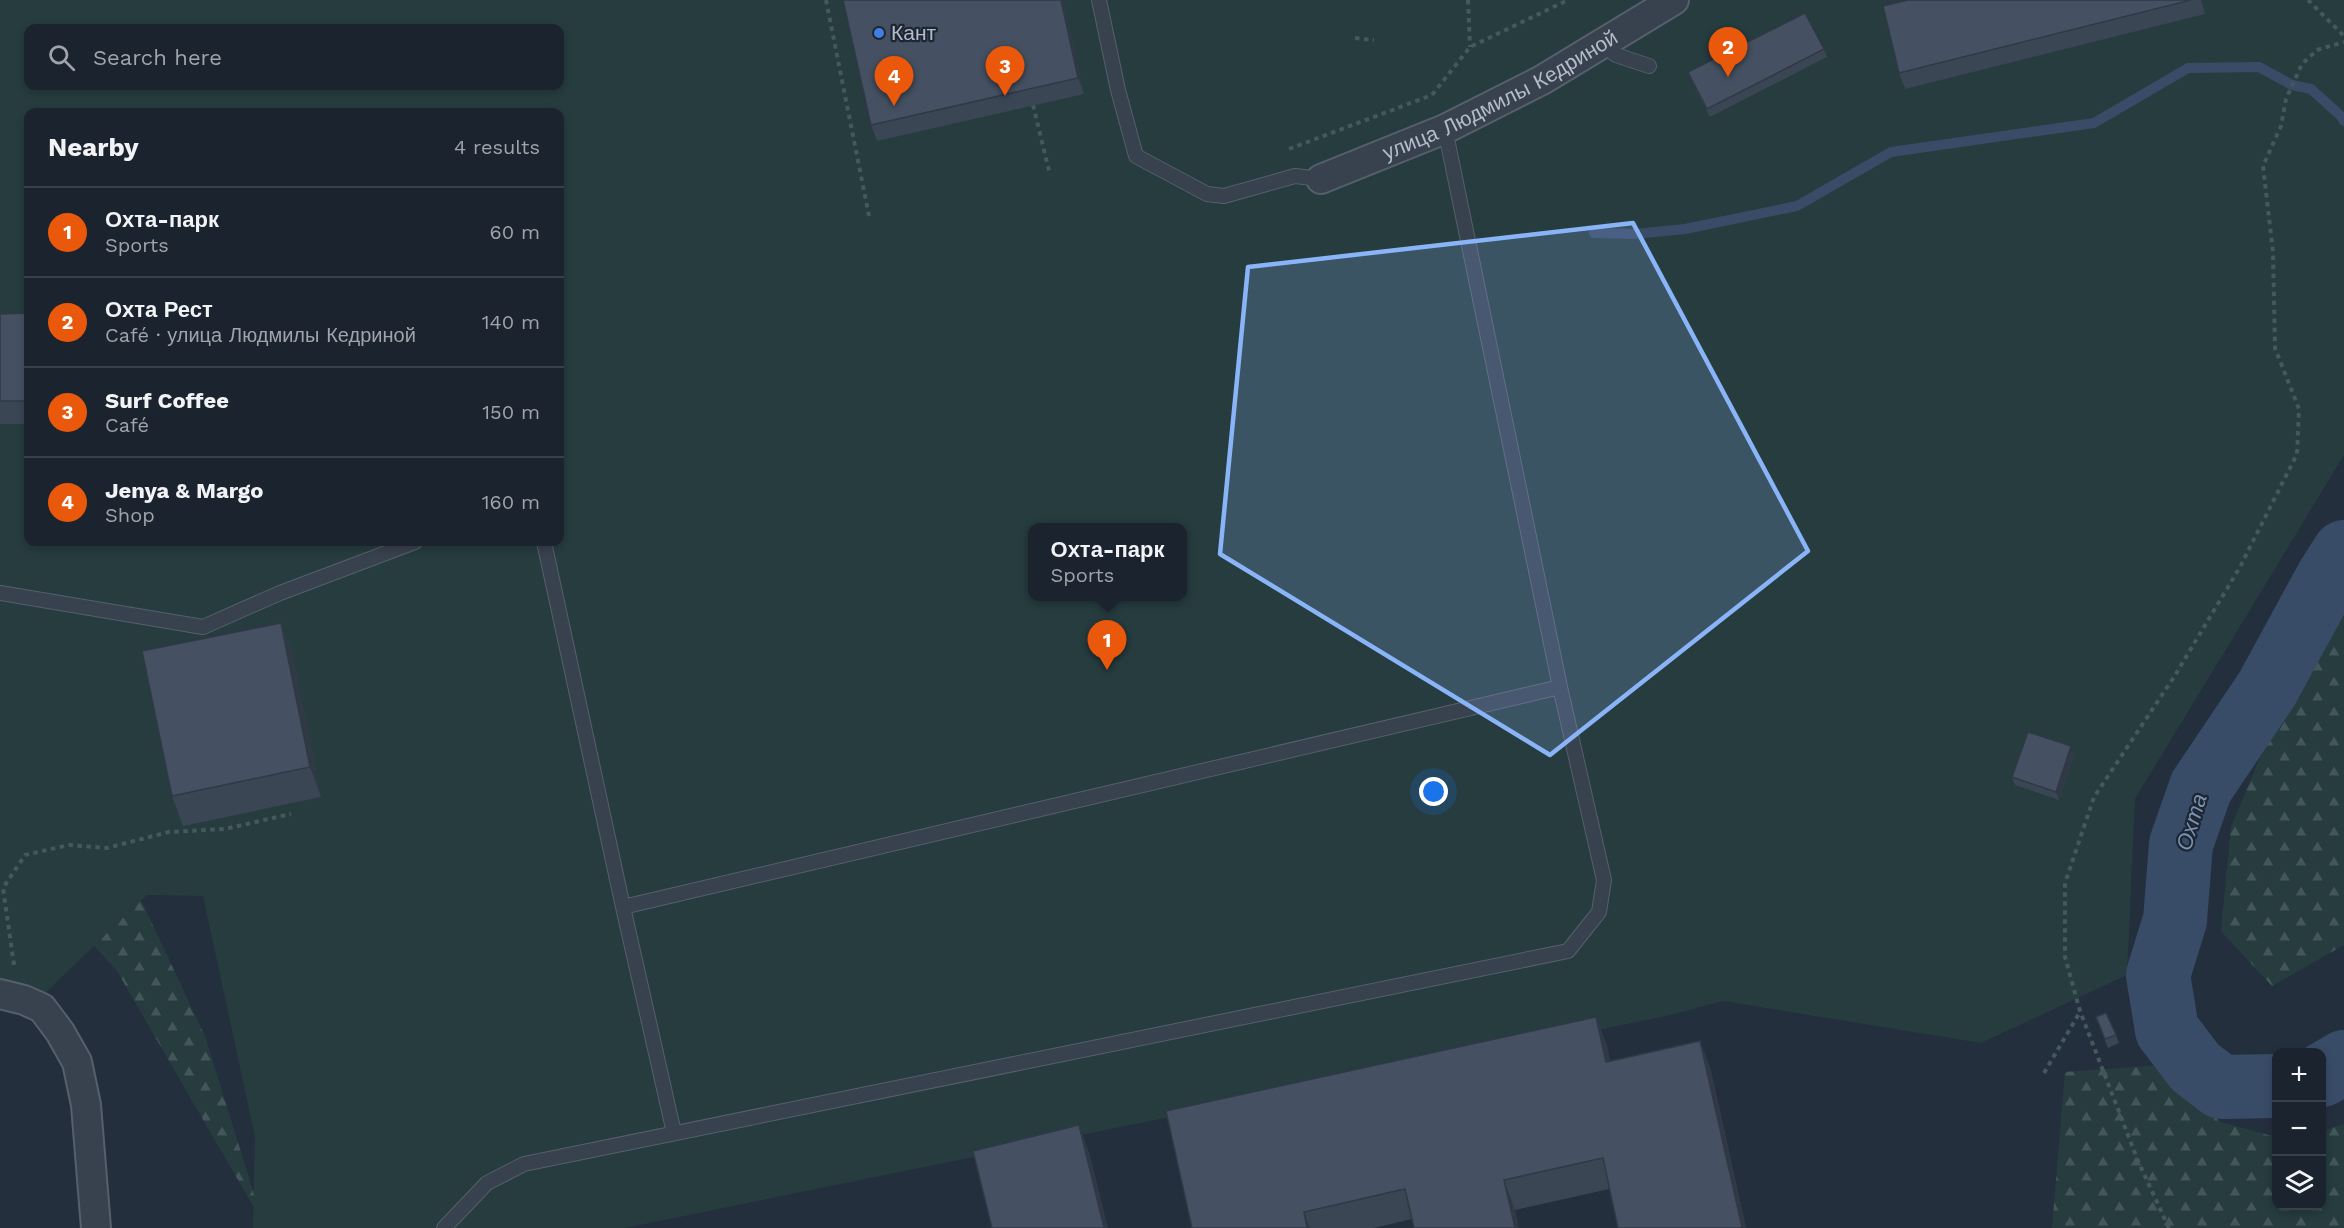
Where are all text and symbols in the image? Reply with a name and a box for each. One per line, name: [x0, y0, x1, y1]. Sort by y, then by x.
place label: Кант: [891, 20, 937, 45]
search box: [24, 24, 564, 90]
street label: улица Людмилы Кедриной: [1379, 24, 1622, 165]
marker: Кант: [872, 26, 886, 40]
pin: 2: [1708, 28, 1748, 77]
icon: search: [45, 41, 78, 74]
text: Search here: [93, 45, 222, 70]
pin: 3: [986, 46, 1024, 96]
pin: 4: [874, 57, 914, 106]
text: Nearby: [48, 132, 139, 162]
text: 4 results: [454, 135, 540, 159]
text: Охта-парк: [105, 207, 219, 232]
text: 1: [63, 220, 72, 244]
text: 60 m: [490, 220, 540, 244]
text: Sports: [105, 233, 169, 257]
text: Охта Рест: [105, 297, 213, 322]
text: 2: [62, 310, 73, 334]
text: 140 m: [482, 310, 540, 334]
text: Café · улица Людмилы Кедриной: [105, 323, 416, 347]
text: Surf Coffee: [105, 388, 229, 413]
text: 3: [62, 400, 73, 424]
text: 150 m: [482, 400, 540, 424]
text: Café: [105, 413, 149, 437]
text: Jenya & Margo: [105, 478, 263, 503]
text: 4: [61, 490, 74, 514]
text: 160 m: [482, 490, 540, 514]
text: Shop: [105, 503, 155, 527]
popup: [1028, 523, 1187, 601]
text: Охта-парк: [1051, 537, 1164, 562]
text: Sports: [1051, 563, 1114, 587]
pin: 1: [1088, 620, 1126, 670]
your location: [1419, 777, 1448, 806]
water label: Охта: [2171, 791, 2212, 854]
map controls: [2272, 1048, 2326, 1210]
button: +: [2272, 1048, 2326, 1102]
button: −: [2272, 1102, 2326, 1156]
button: layers: [2272, 1156, 2326, 1210]

